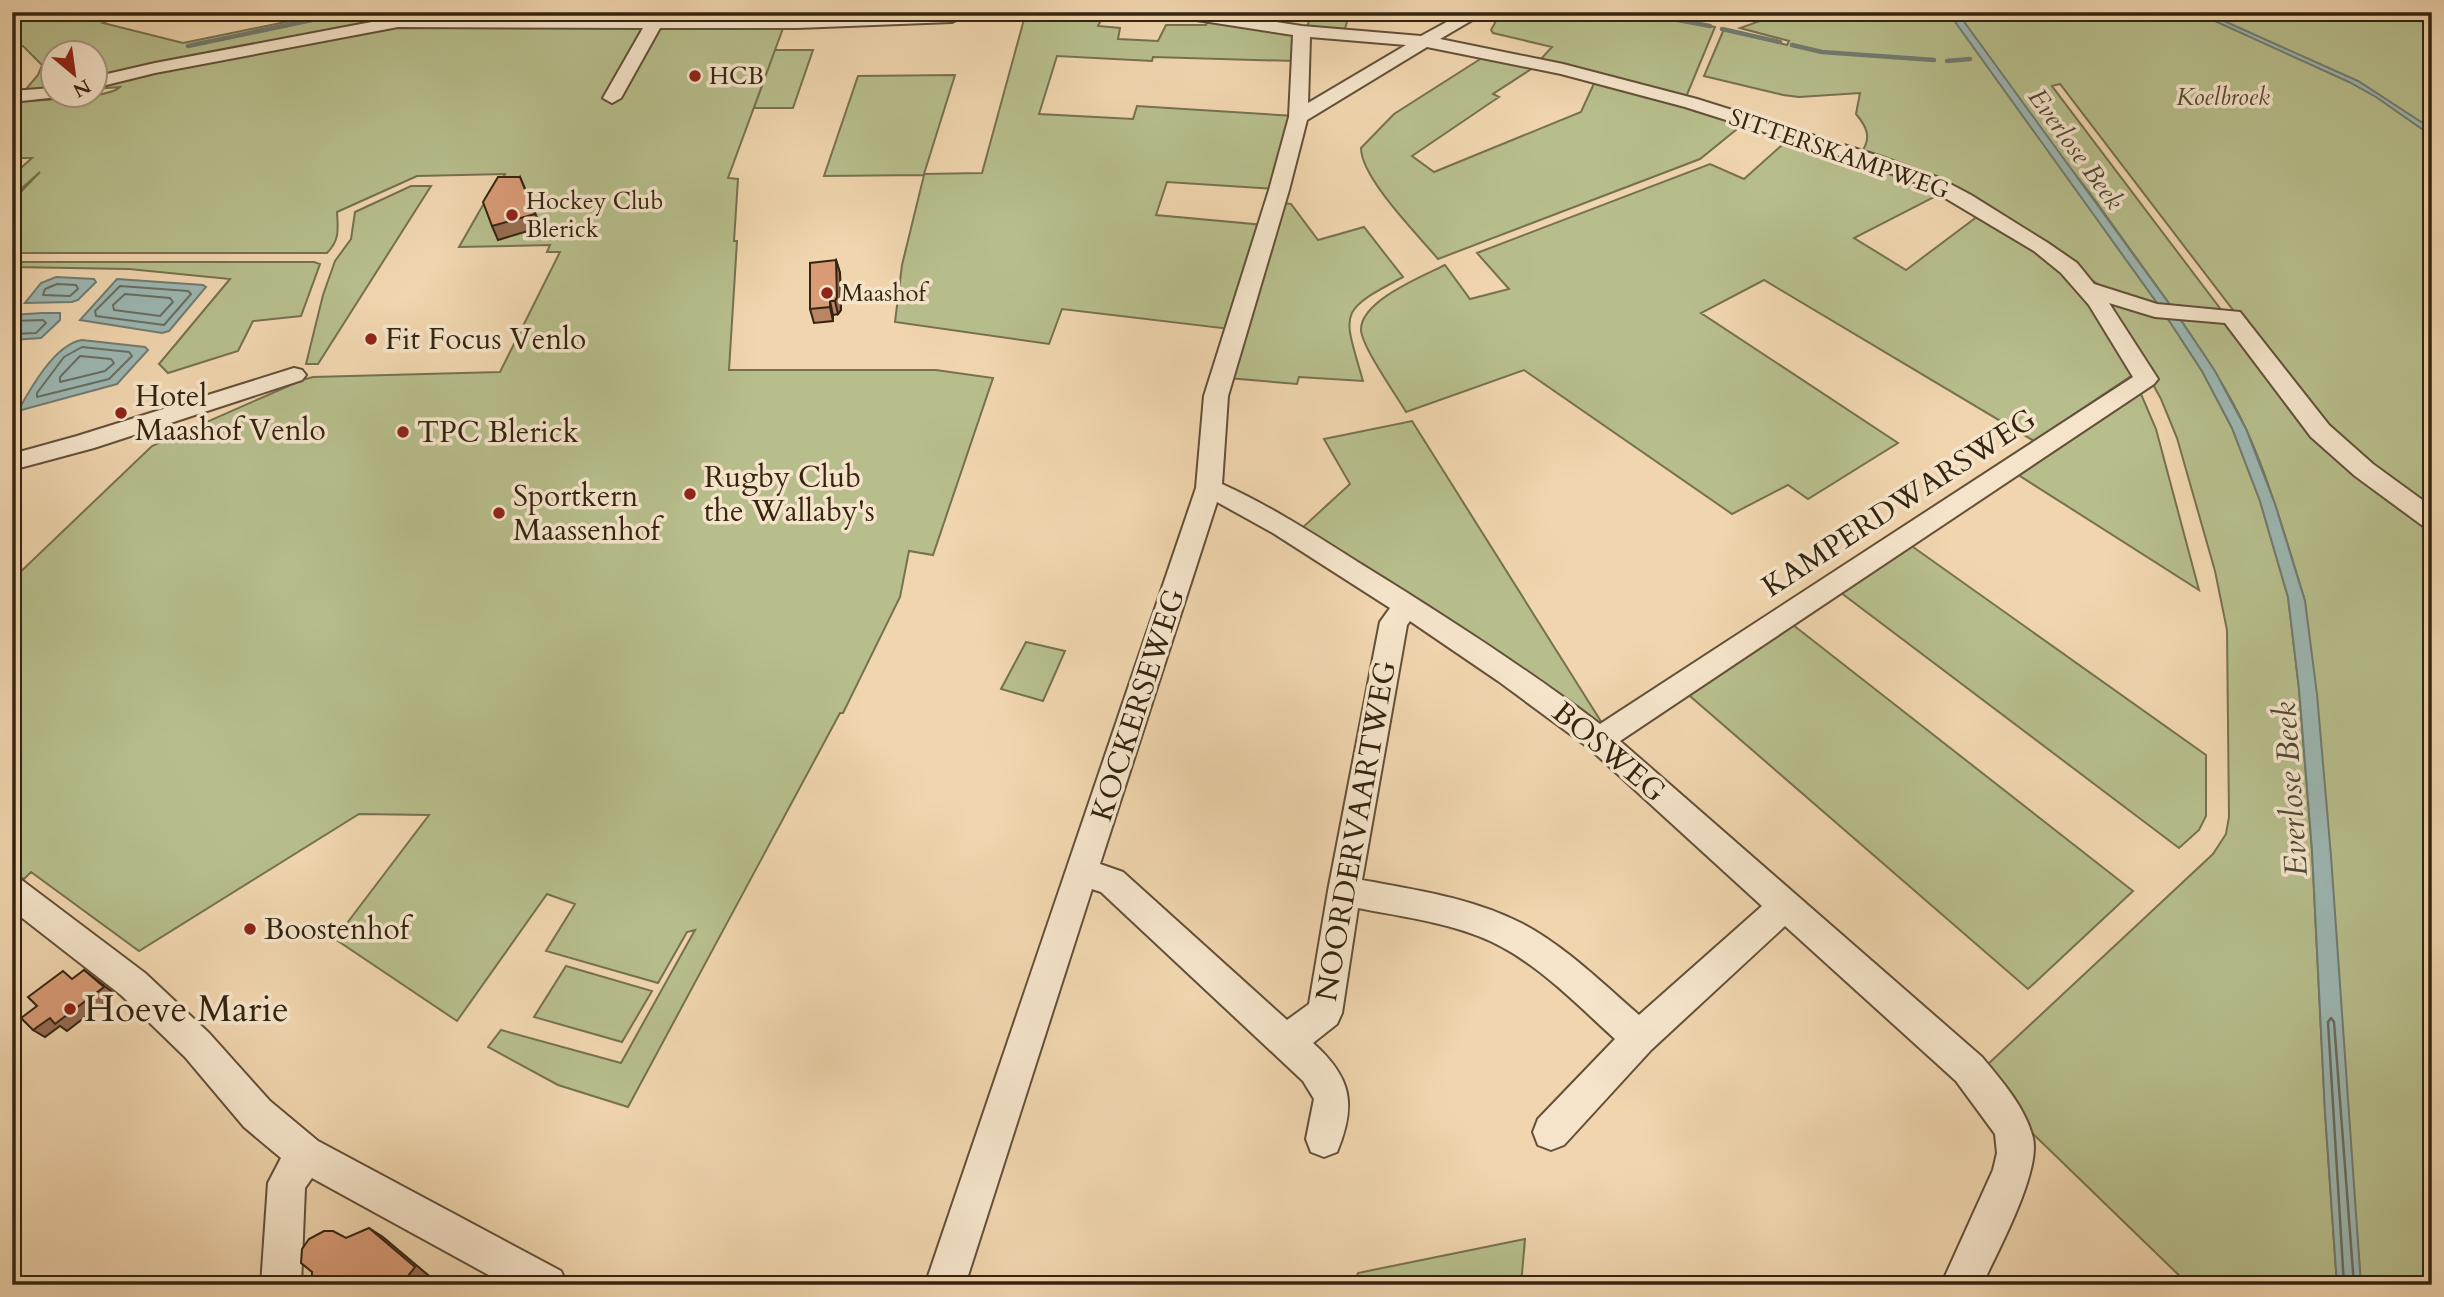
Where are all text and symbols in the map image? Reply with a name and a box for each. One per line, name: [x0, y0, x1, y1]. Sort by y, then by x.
north arrow: [38, 38, 108, 108]
place label: HCB: [709, 60, 764, 93]
marker: HCB: [687, 68, 703, 84]
text: N: [68, 73, 95, 104]
water label: Everlose Beek: [2020, 81, 2132, 217]
park label: Koelbroek: [2176, 81, 2270, 114]
street label: SITTERSKAMPWEG: [1724, 101, 1954, 207]
place label: Hockey Club Blerick: [526, 185, 663, 246]
marker: Hockey Club Blerick: [504, 207, 520, 223]
place label: Maashof: [841, 277, 930, 310]
marker: Maashof: [819, 285, 835, 301]
place label: Fit Focus Venlo: [385, 319, 586, 360]
marker: Fit Focus Venlo: [363, 331, 379, 347]
place label: Hotel Maashof Venlo: [135, 376, 326, 451]
street label: KAMPERDWARSWEG: [1754, 399, 2044, 607]
marker: Hotel Maashof Venlo: [113, 405, 129, 421]
place label: TPC Blerick: [417, 412, 579, 453]
marker: TPC Blerick: [395, 424, 411, 440]
place label: Rugby Club the Wallaby's: [704, 457, 875, 532]
place label: Sportkern Maassenhof: [513, 476, 665, 551]
marker: Rugby Club the Wallaby's: [682, 486, 698, 502]
marker: Sportkern Maassenhof: [491, 505, 507, 521]
street label: KOCKERSEWEG: [1081, 583, 1195, 826]
street label: NOORDERVAARTWEG: [1306, 657, 1406, 1004]
street label: BOSWEG: [1543, 692, 1675, 812]
water label: Everlose Beek: [2263, 700, 2319, 878]
place label: Boostenhof: [264, 909, 414, 950]
marker: Boostenhof: [242, 921, 258, 937]
place label: Hoeve Marie: [84, 984, 289, 1034]
marker: Hoeve Marie: [62, 1001, 78, 1017]

